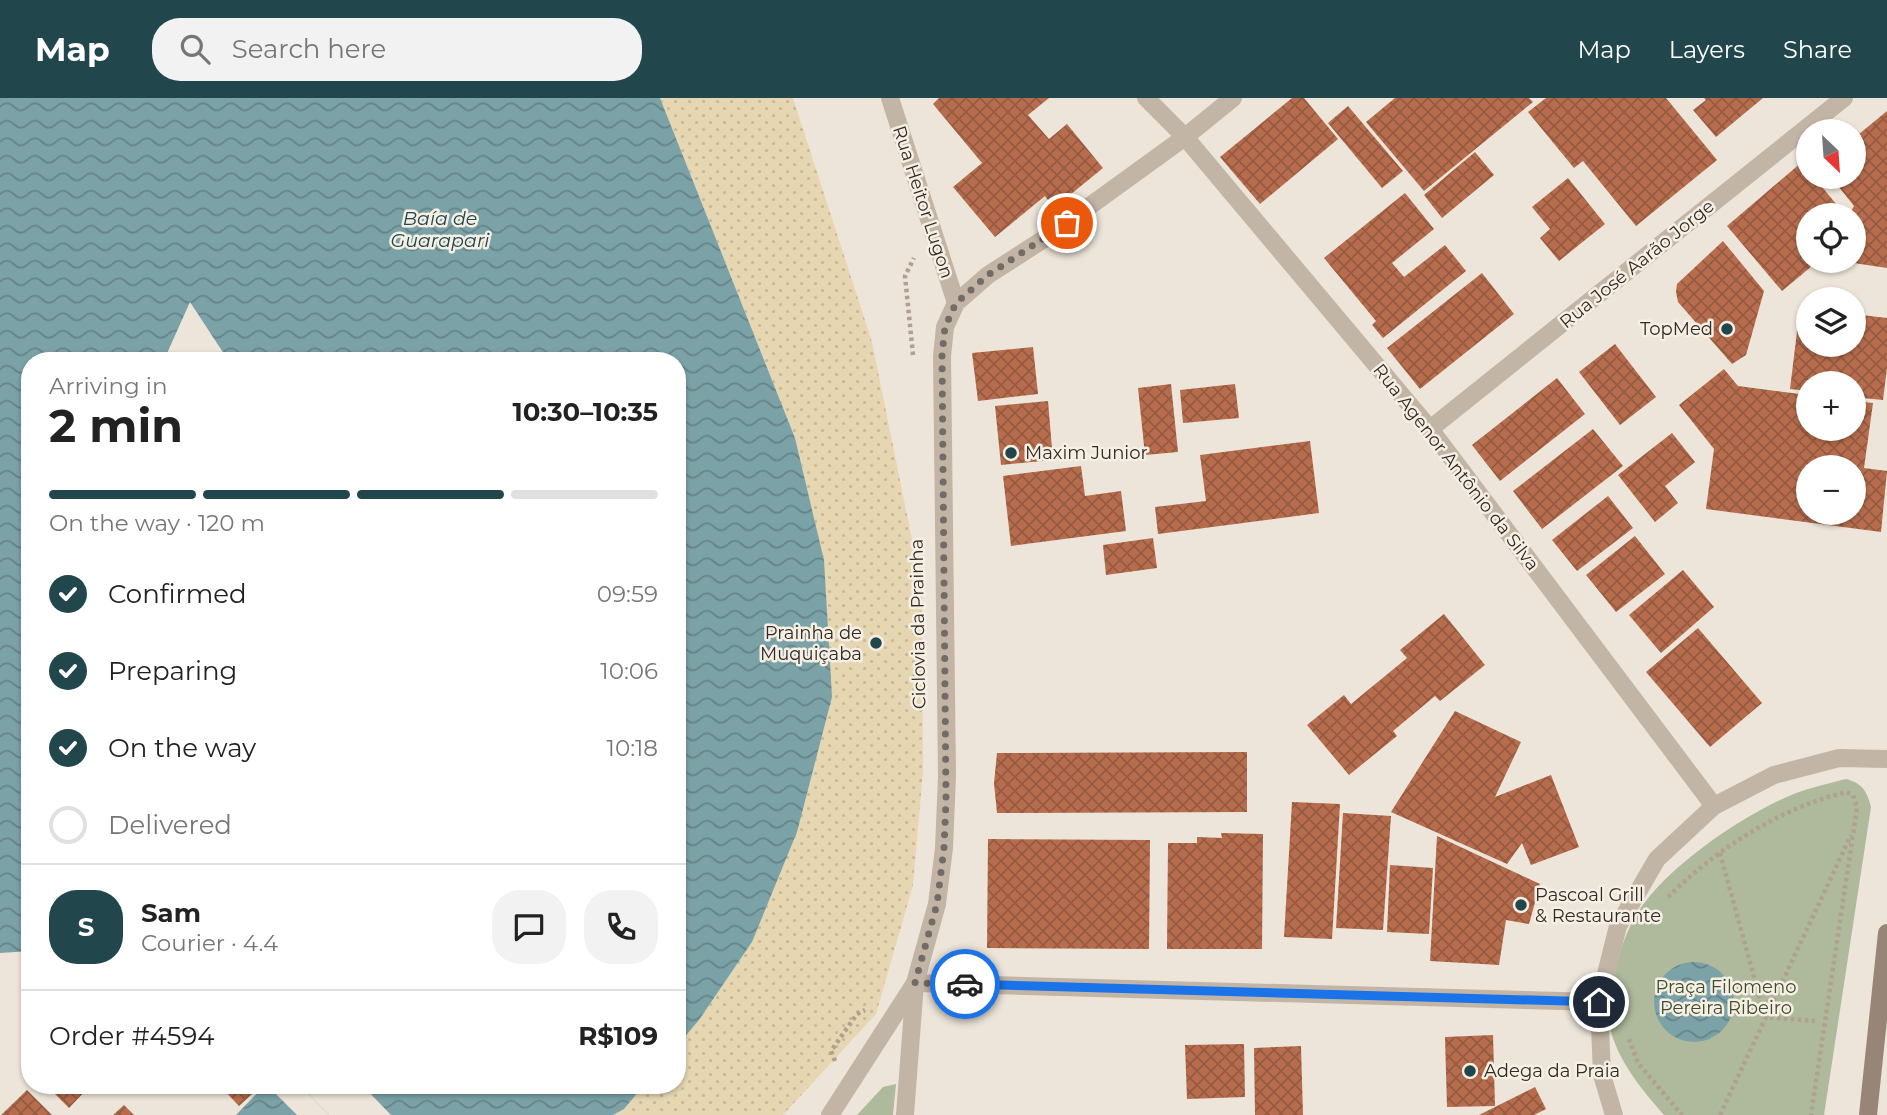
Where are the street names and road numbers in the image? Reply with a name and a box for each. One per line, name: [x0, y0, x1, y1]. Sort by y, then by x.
street label: Rua Heitor Lugon: [888, 123, 958, 281]
street label: Rua José Aarão Jorge: [1555, 195, 1719, 333]
street label: Rua Agenor Antônio da Silva: [1368, 359, 1544, 575]
street label: Ciclovia da Prainha: [906, 539, 930, 709]

